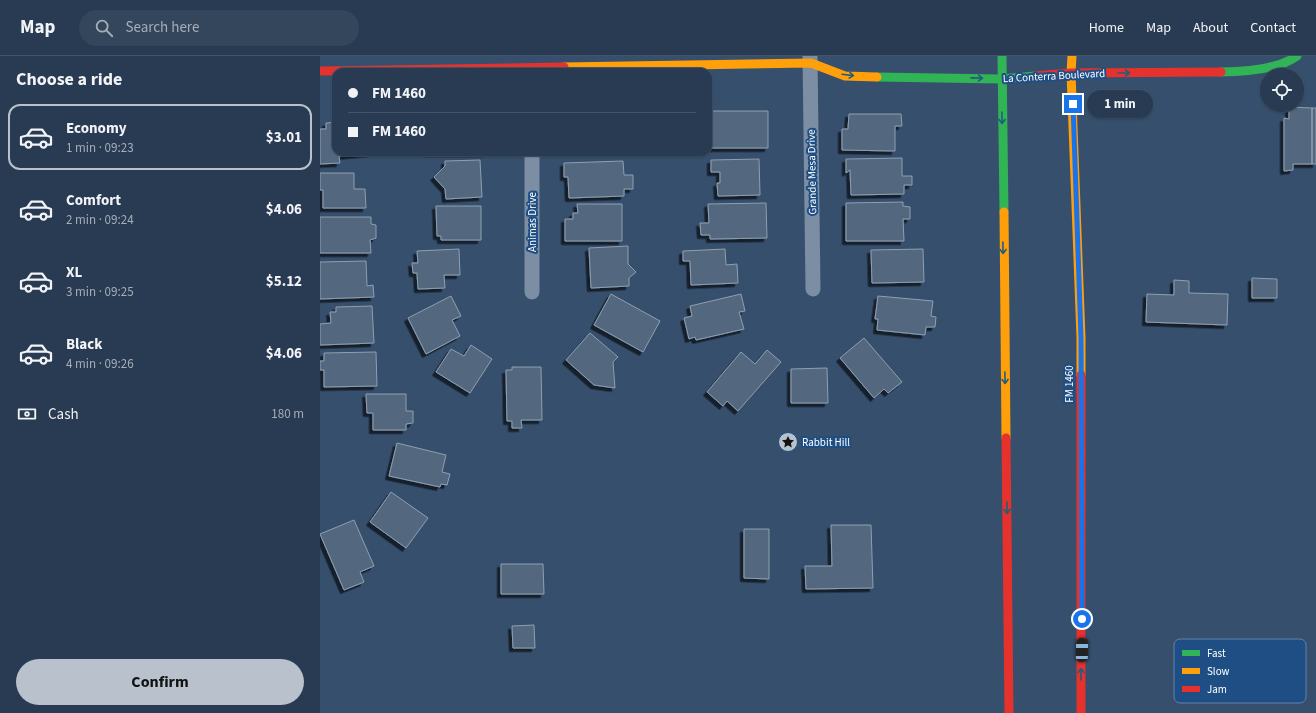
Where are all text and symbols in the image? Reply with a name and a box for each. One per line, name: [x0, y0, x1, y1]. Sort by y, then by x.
search box: [79, 10, 359, 46]
text: Map: [20, 14, 55, 41]
icon: search: [93, 17, 115, 39]
text: Search here: [125, 17, 199, 38]
text: Home: [1089, 18, 1124, 38]
text: Map: [1146, 18, 1171, 38]
text: About: [1193, 18, 1228, 38]
text: Contact: [1250, 18, 1296, 38]
street label: La Conterra Boulevard: [1002, 66, 1106, 86]
text: Choose a ride: [16, 67, 122, 92]
map controls: [1260, 68, 1304, 112]
button: locate: [1260, 68, 1304, 112]
one-way arrow: [1117, 69, 1130, 77]
one-way arrow: [841, 71, 854, 79]
one-way arrow: [970, 75, 983, 82]
text: FM 1460: [372, 83, 426, 104]
callout: 1 min: [1087, 90, 1153, 118]
route end: [1064, 95, 1082, 113]
text: 1 min: [1104, 95, 1136, 113]
one-way arrow: [998, 111, 1006, 124]
text: Economy: [66, 118, 127, 139]
icon: car: [18, 119, 54, 155]
text: FM 1460: [372, 121, 426, 142]
text: $3.01: [266, 127, 302, 148]
street label: Grande Mesa Drive: [804, 129, 820, 215]
text: 1 min · 09:23: [66, 139, 134, 157]
text: Comfort: [66, 190, 121, 211]
icon: car: [18, 191, 54, 227]
street label: Animas Drive: [525, 191, 540, 252]
text: $4.06: [266, 199, 302, 220]
text: 2 min · 09:24: [66, 211, 134, 229]
one-way arrow: [999, 241, 1007, 254]
text: XL: [66, 262, 82, 283]
icon: car: [18, 263, 54, 299]
text: $5.12: [266, 271, 302, 292]
text: 3 min · 09:25: [66, 283, 134, 301]
text: Black: [66, 334, 103, 355]
icon: car: [18, 335, 54, 371]
text: $4.06: [266, 343, 302, 364]
text: 4 min · 09:26: [66, 355, 134, 373]
street label: FM 1460: [1062, 365, 1077, 403]
one-way arrow: [1001, 371, 1009, 384]
icon: cash: [16, 403, 38, 425]
text: Cash: [48, 404, 79, 425]
text: 180 m: [271, 405, 304, 423]
place icon: Rabbit Hill: [777, 431, 799, 453]
place label: Rabbit Hill: [802, 435, 850, 450]
one-way arrow: [1003, 501, 1011, 514]
route start: [1073, 610, 1091, 628]
car: [1076, 638, 1088, 662]
legend: [1174, 639, 1306, 703]
text: Fast: [1207, 646, 1226, 661]
button: Confirm: [16, 659, 304, 705]
text: Slow: [1207, 664, 1230, 679]
one-way arrow: [1078, 668, 1085, 681]
text: Jam: [1207, 682, 1227, 697]

